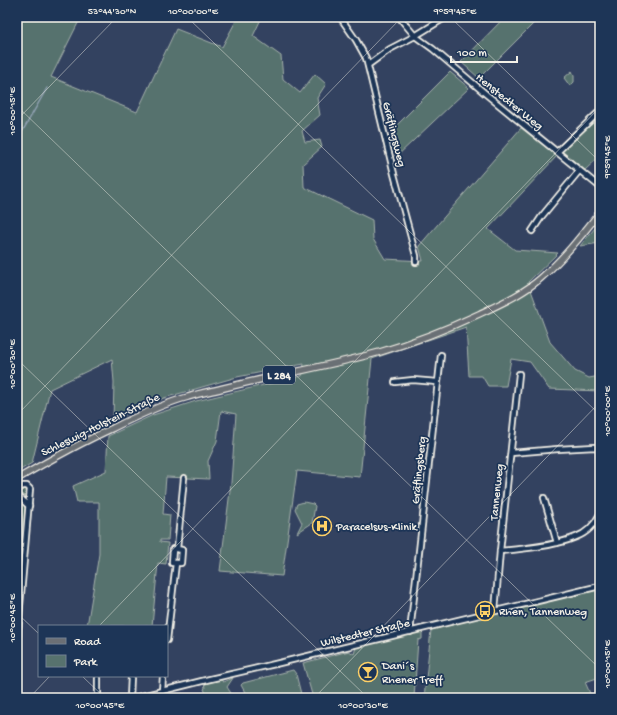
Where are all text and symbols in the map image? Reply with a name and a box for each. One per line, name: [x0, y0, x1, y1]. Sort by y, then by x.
text: 53°44'30"N: [88, 6, 137, 18]
text: 10°00'00"E: [167, 6, 219, 18]
text: 9°59'45"E: [433, 6, 477, 18]
scale bar: [451, 38, 517, 64]
text: 100 m: [456, 47, 487, 61]
street label: Henstedter Weg: [472, 71, 545, 134]
text: 10°00'15"E: [7, 86, 19, 136]
street label: Gräflingsweg: [378, 100, 408, 169]
text: 9°59'45"E: [602, 135, 614, 179]
text: 10°00'30"E: [7, 339, 19, 390]
road number: L 284: [263, 366, 295, 384]
text: 10°00'00"E: [602, 385, 614, 437]
street label: Schleswig-Holstein-Straße: [39, 391, 163, 461]
street label: Gräflingsberg: [409, 436, 431, 505]
street label: Tannenweg: [488, 463, 508, 522]
hospital icon: Paracelsus-Klinik: [311, 515, 333, 537]
place label: Paracelsus-Klinik: [335, 521, 418, 535]
text: 10°00'45"E: [7, 593, 19, 643]
bus stop icon: Rhen, Tannenweg: [474, 600, 496, 622]
place label: Rhen, Tannenweg: [499, 606, 587, 620]
street label: Wilstedter Straße: [320, 617, 412, 651]
legend: [38, 625, 168, 677]
text: Road: [74, 636, 101, 650]
text: 10°00'15"E: [602, 639, 614, 689]
text: Park: [73, 656, 99, 670]
place label: Dani´s Rhener Treff: [381, 660, 444, 688]
bar icon: Dani´s Rhener Treff: [357, 661, 379, 683]
text: 10°00'45"E: [75, 700, 125, 712]
text: 10°00'30"E: [337, 700, 388, 712]

